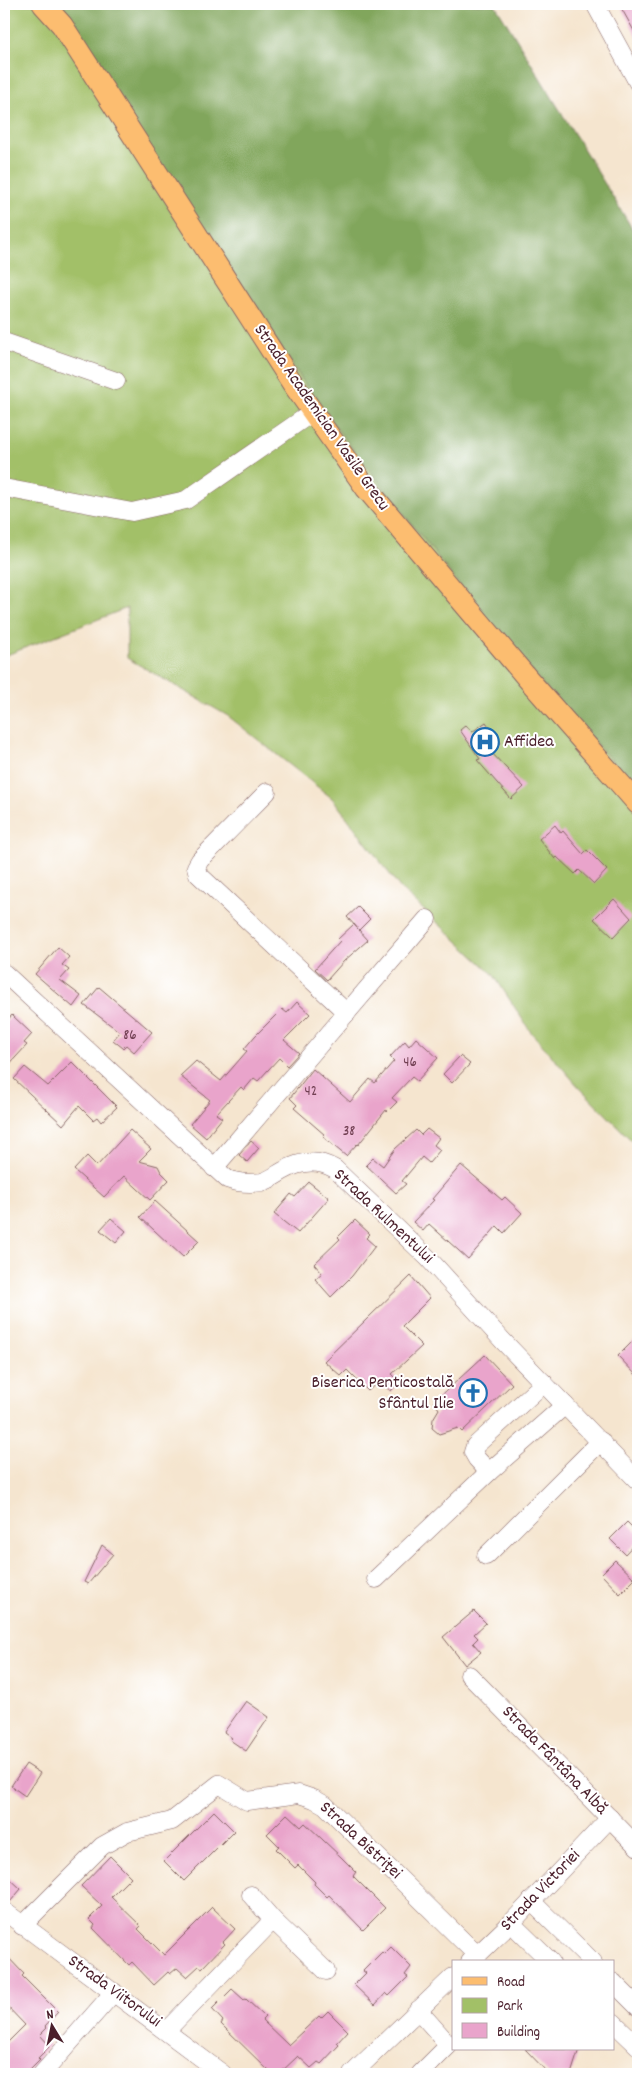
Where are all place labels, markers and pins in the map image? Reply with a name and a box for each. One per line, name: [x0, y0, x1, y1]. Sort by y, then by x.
hospital icon: Affidea: [470, 727, 500, 757]
place label: Affidea: [504, 730, 554, 755]
place label: Biserica Penticostală Sfântul Ilie: [311, 1371, 454, 1417]
church icon: Biserica Penticostală Sfântul Ilie: [458, 1378, 488, 1408]

